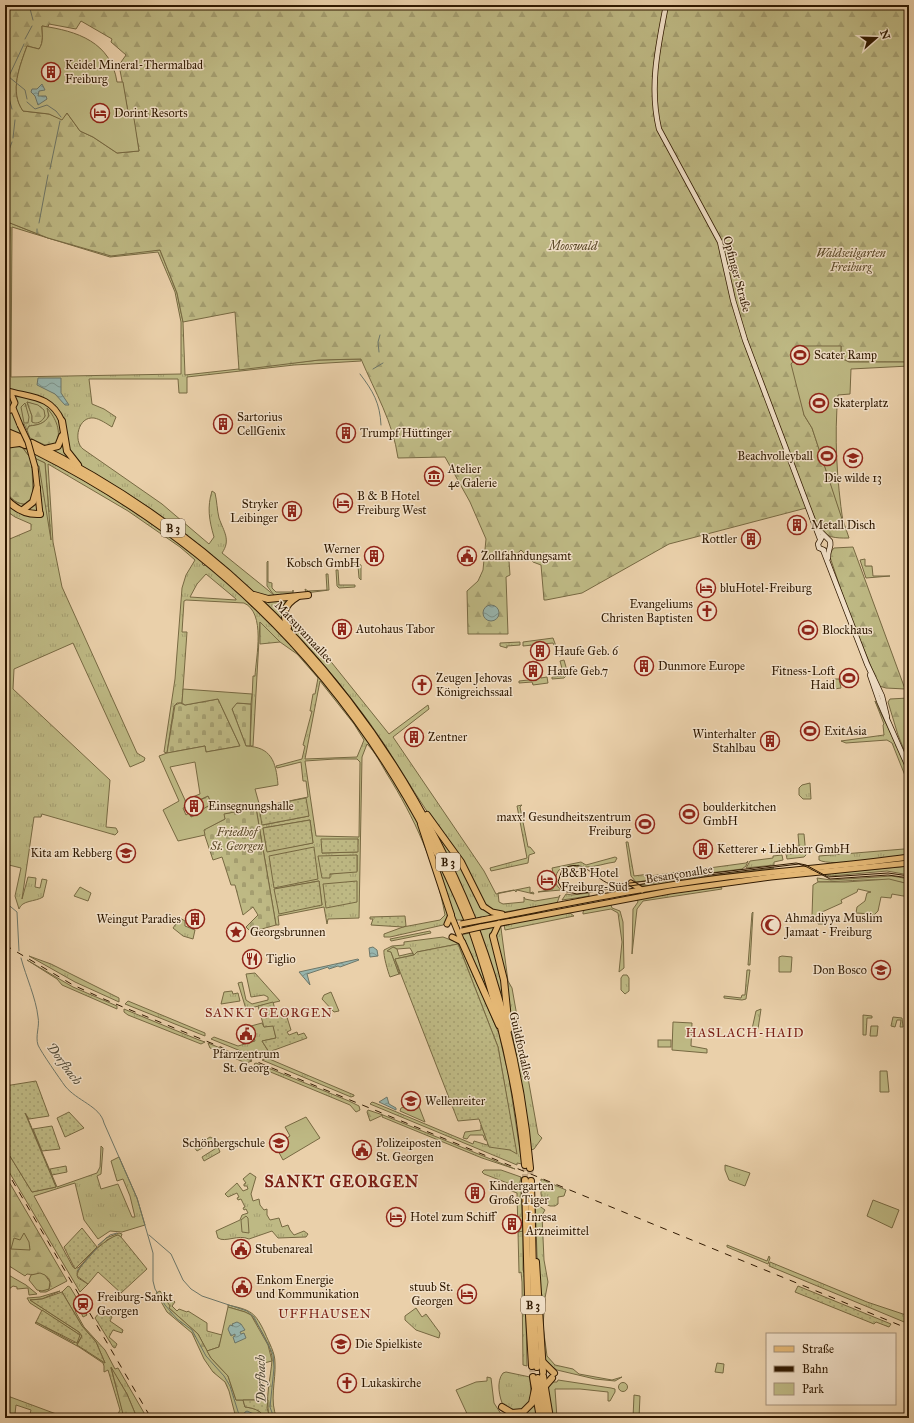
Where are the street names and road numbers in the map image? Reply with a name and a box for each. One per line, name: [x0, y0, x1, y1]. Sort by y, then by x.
street label: Opfinger Straße: [719, 234, 754, 314]
road number: B 3: [161, 519, 185, 537]
street label: Matsuyamaallee: [272, 598, 336, 666]
road number: B 3: [436, 853, 460, 871]
street label: Besançonallee: [644, 862, 714, 886]
street label: Guildfordallee: [506, 1010, 536, 1082]
road number: B 3: [521, 1296, 545, 1314]

